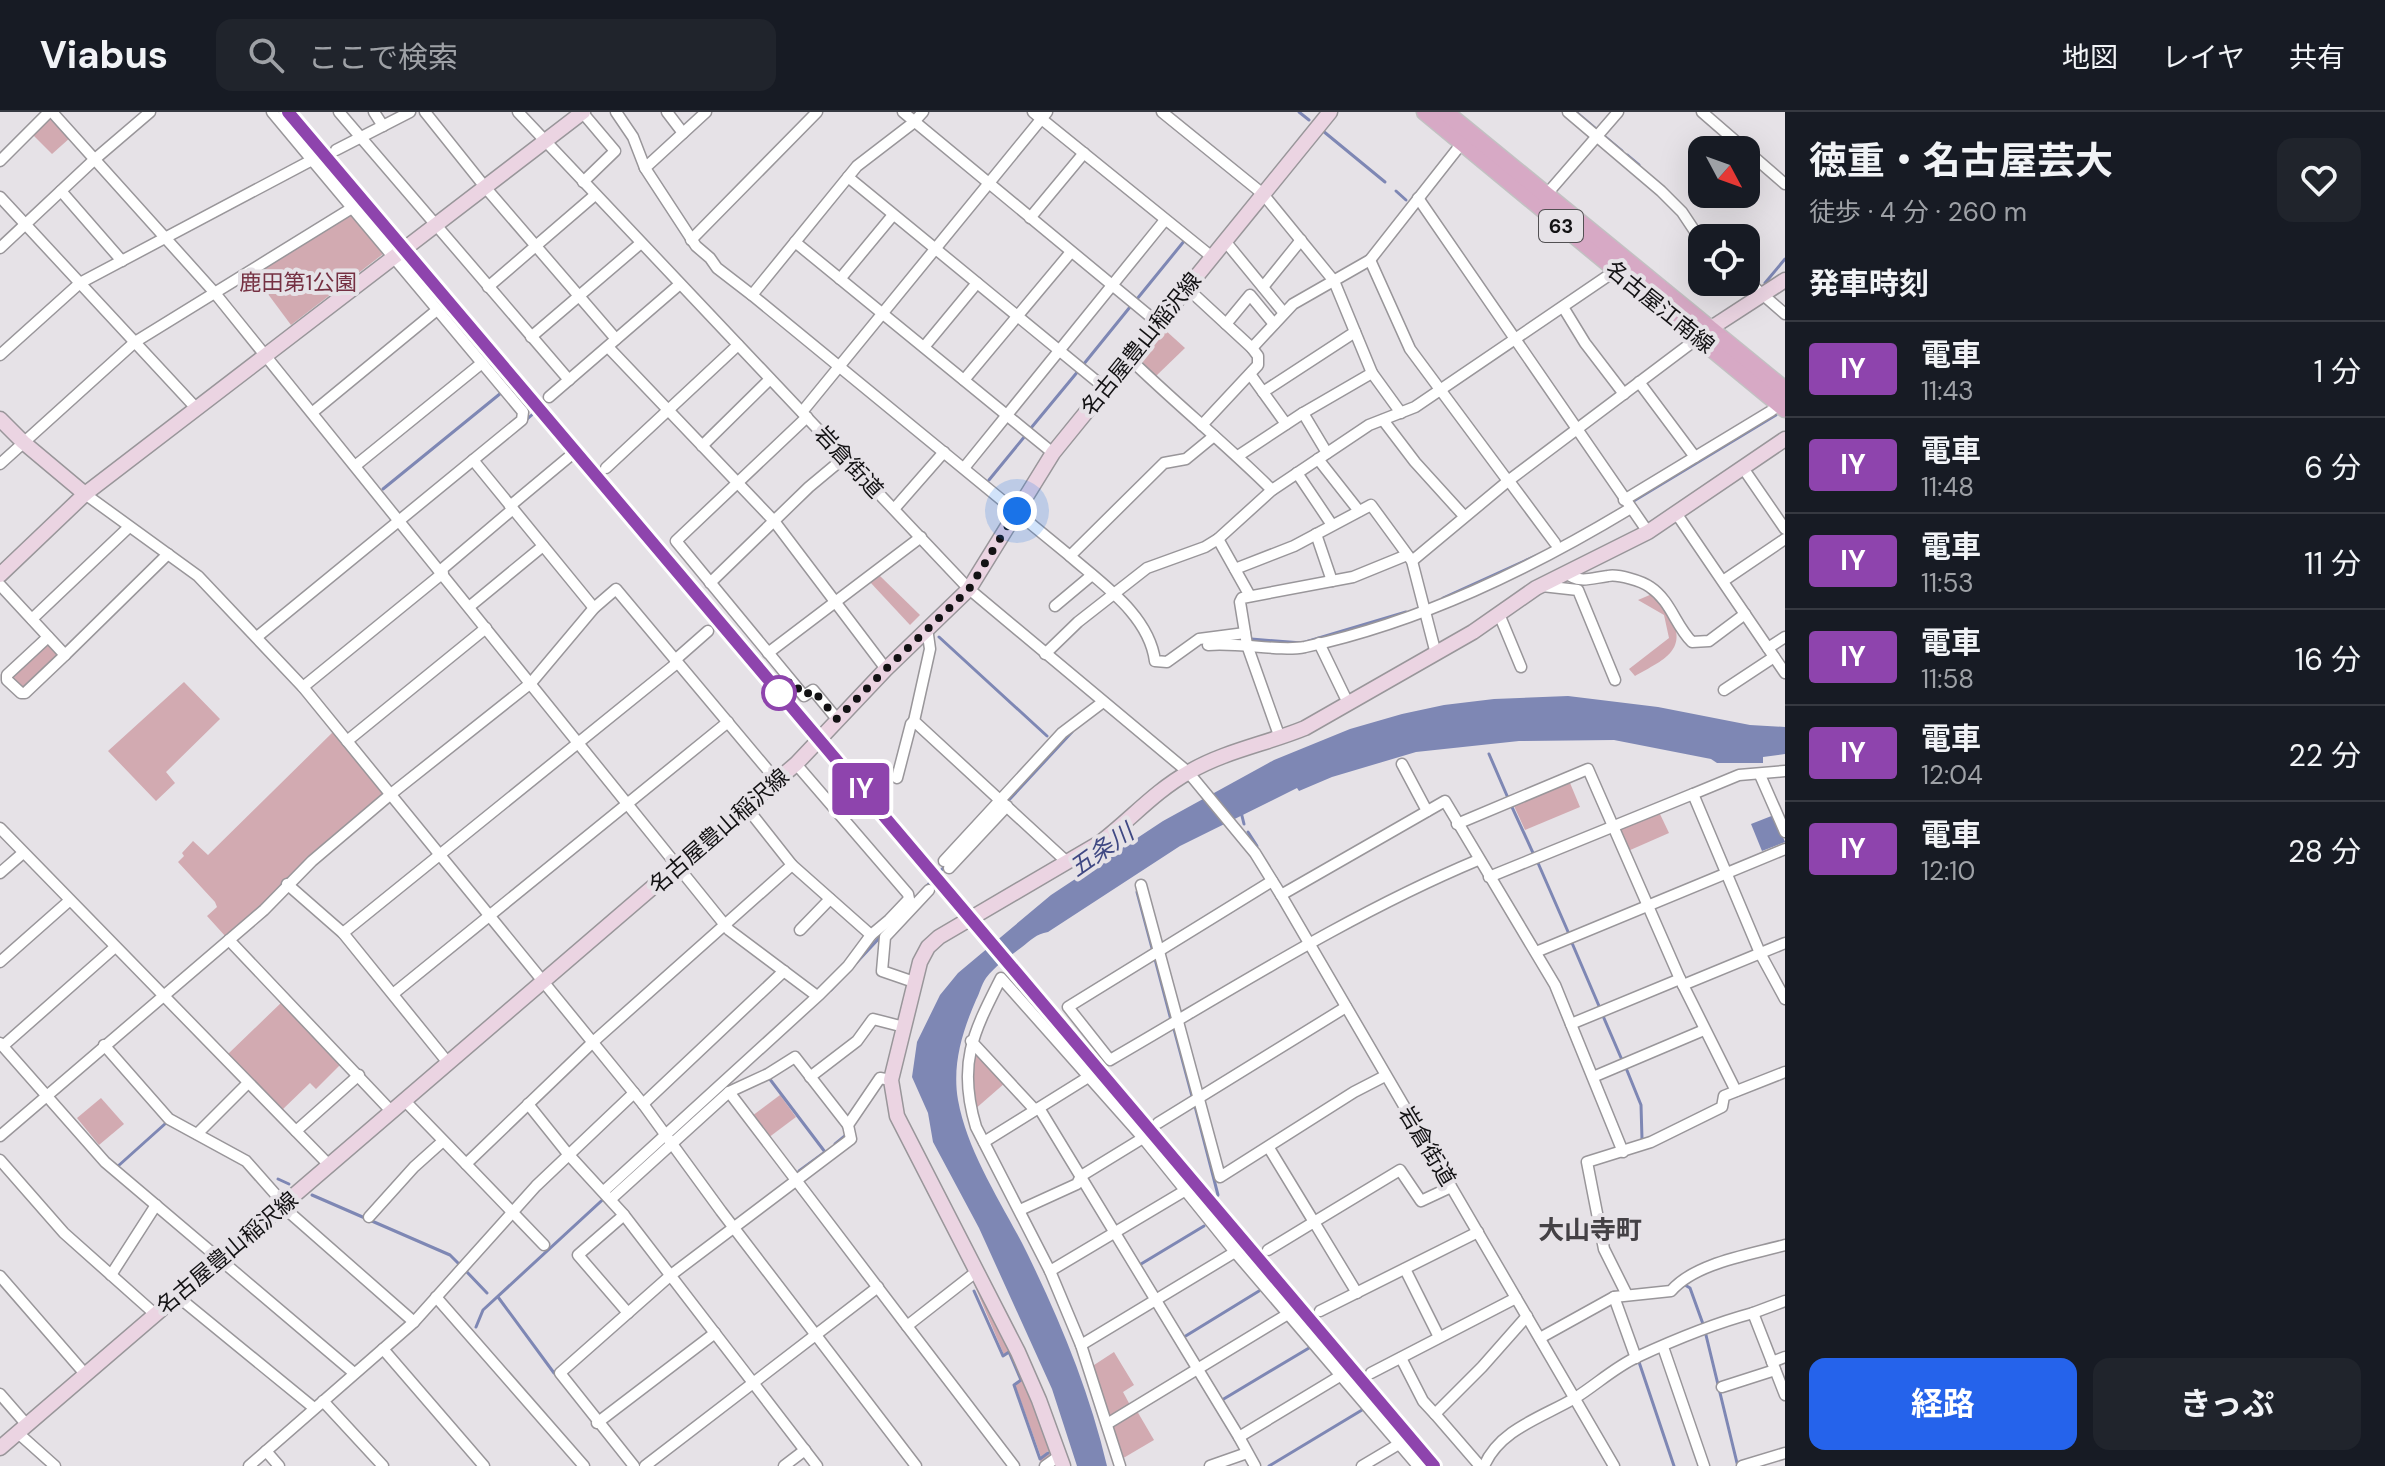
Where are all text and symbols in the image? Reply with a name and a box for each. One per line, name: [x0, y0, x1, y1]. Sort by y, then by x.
search box: [216, 19, 776, 91]
text: Viabus: [40, 30, 168, 80]
icon: search: [244, 33, 288, 77]
text: ここで検索: [308, 38, 458, 77]
text: 地図: [2062, 39, 2118, 76]
text: レイヤ: [2162, 39, 2245, 76]
text: 共有: [2289, 39, 2345, 76]
north arrow: [1688, 136, 1760, 208]
map controls: [1688, 136, 1760, 296]
text: 徳重・名古屋芸大: [1809, 136, 2113, 186]
button: heart: [2277, 138, 2361, 222]
text: 徒歩 · 4 分 · 260 m: [1809, 195, 2027, 229]
road number: 63: [1539, 210, 1583, 242]
button: locate: [1688, 224, 1760, 296]
street label: 名古屋江南線: [1600, 254, 1720, 360]
text: 発車時刻: [1809, 264, 1929, 303]
street label: 名古屋豊山稲沢線: [1074, 266, 1208, 422]
park label: 鹿田第1公園: [240, 268, 356, 297]
text: 電車: [1921, 335, 1981, 374]
text: IY: [1840, 350, 1866, 387]
text: 1 分: [2314, 352, 2361, 391]
text: 11:43: [1921, 374, 1974, 408]
street label: 岩倉街道: [808, 420, 890, 504]
text: 電車: [1921, 431, 1981, 470]
text: IY: [1840, 446, 1866, 483]
text: 6 分: [2304, 448, 2361, 487]
text: 11:48: [1921, 470, 1974, 504]
your location: [997, 491, 1037, 531]
text: 電車: [1921, 527, 1981, 566]
text: IY: [1840, 542, 1866, 579]
text: 11 分: [2304, 544, 2361, 583]
text: 11:53: [1921, 566, 1974, 600]
text: 電車: [1921, 623, 1981, 662]
text: IY: [1840, 638, 1866, 675]
text: 16 分: [2295, 640, 2361, 679]
text: 11:58: [1921, 662, 1974, 696]
unlabelled marker: [762, 676, 796, 710]
text: 電車: [1921, 719, 1981, 758]
text: IY: [1840, 734, 1866, 771]
text: 22 分: [2288, 736, 2361, 775]
text: 12:04: [1921, 758, 1983, 792]
street label: 名古屋豊山稲沢線: [643, 762, 795, 900]
line badge: IY: [825, 763, 897, 815]
text: IY: [848, 770, 874, 807]
water label: 五条川: [1063, 815, 1142, 883]
text: 電車: [1921, 815, 1981, 854]
text: IY: [1840, 830, 1866, 867]
text: 28 分: [2288, 832, 2361, 871]
text: 12:10: [1921, 854, 1975, 888]
street label: 岩倉街道: [1392, 1101, 1462, 1191]
street label: 名古屋豊山稲沢線: [150, 1185, 304, 1321]
district label: 大山寺町: [1538, 1213, 1642, 1247]
button: 経路: [1809, 1358, 2077, 1450]
button: きっぷ: [2093, 1358, 2361, 1450]

